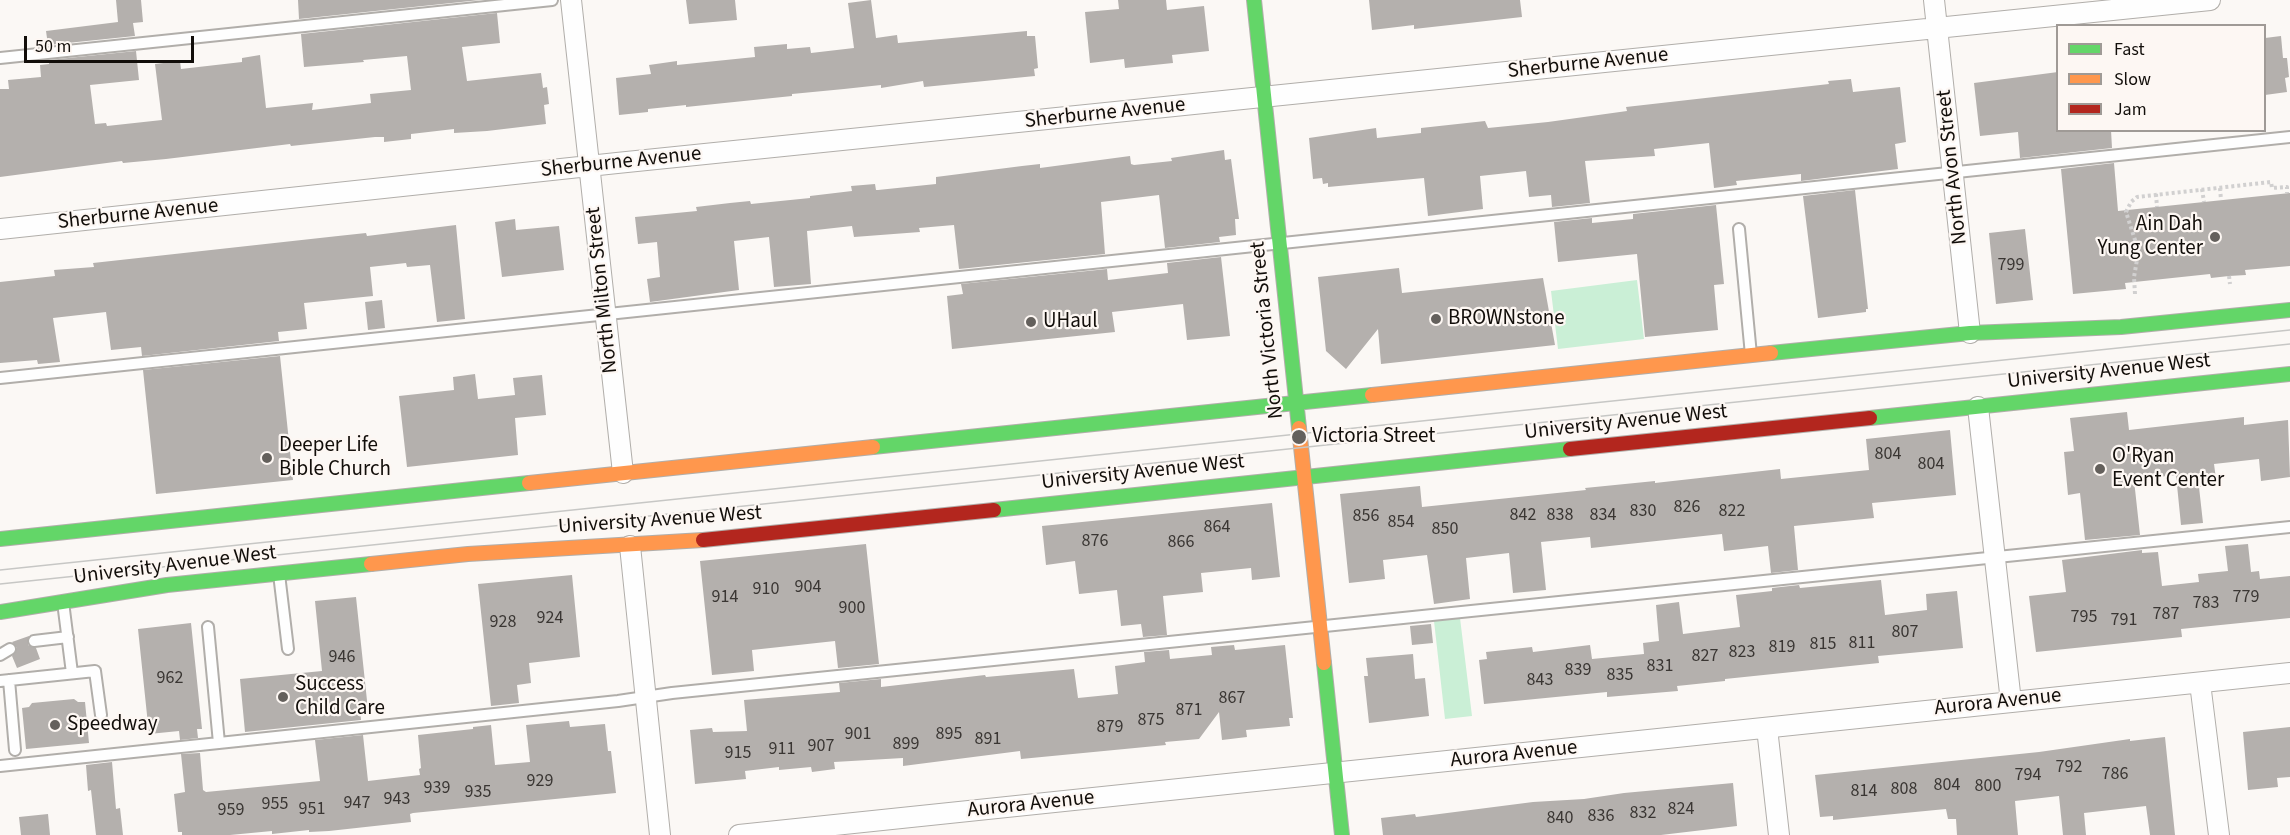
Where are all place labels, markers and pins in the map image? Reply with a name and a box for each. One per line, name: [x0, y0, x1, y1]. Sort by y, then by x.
place label: Ain Dah Yung Center: [2098, 212, 2203, 262]
marker: Ain Dah Yung Center: [2208, 230, 2222, 244]
place label: BROWNstone: [1448, 306, 1565, 332]
place label: UHaul: [1043, 309, 1098, 335]
marker: BROWNstone: [1429, 312, 1443, 326]
marker: UHaul: [1024, 315, 1038, 329]
place label: Victoria Street: [1312, 424, 1435, 450]
marker: Victoria Street: [1290, 428, 1308, 446]
place label: Deeper Life Bible Church: [279, 433, 391, 483]
place label: O'Ryan Event Center: [2112, 444, 2224, 494]
marker: Deeper Life Bible Church: [260, 451, 274, 465]
marker: O'Ryan Event Center: [2093, 462, 2107, 476]
place label: Success Child Care: [295, 672, 385, 722]
marker: Success Child Care: [276, 690, 290, 704]
place label: Speedway: [67, 712, 158, 738]
marker: Speedway: [48, 718, 62, 732]

